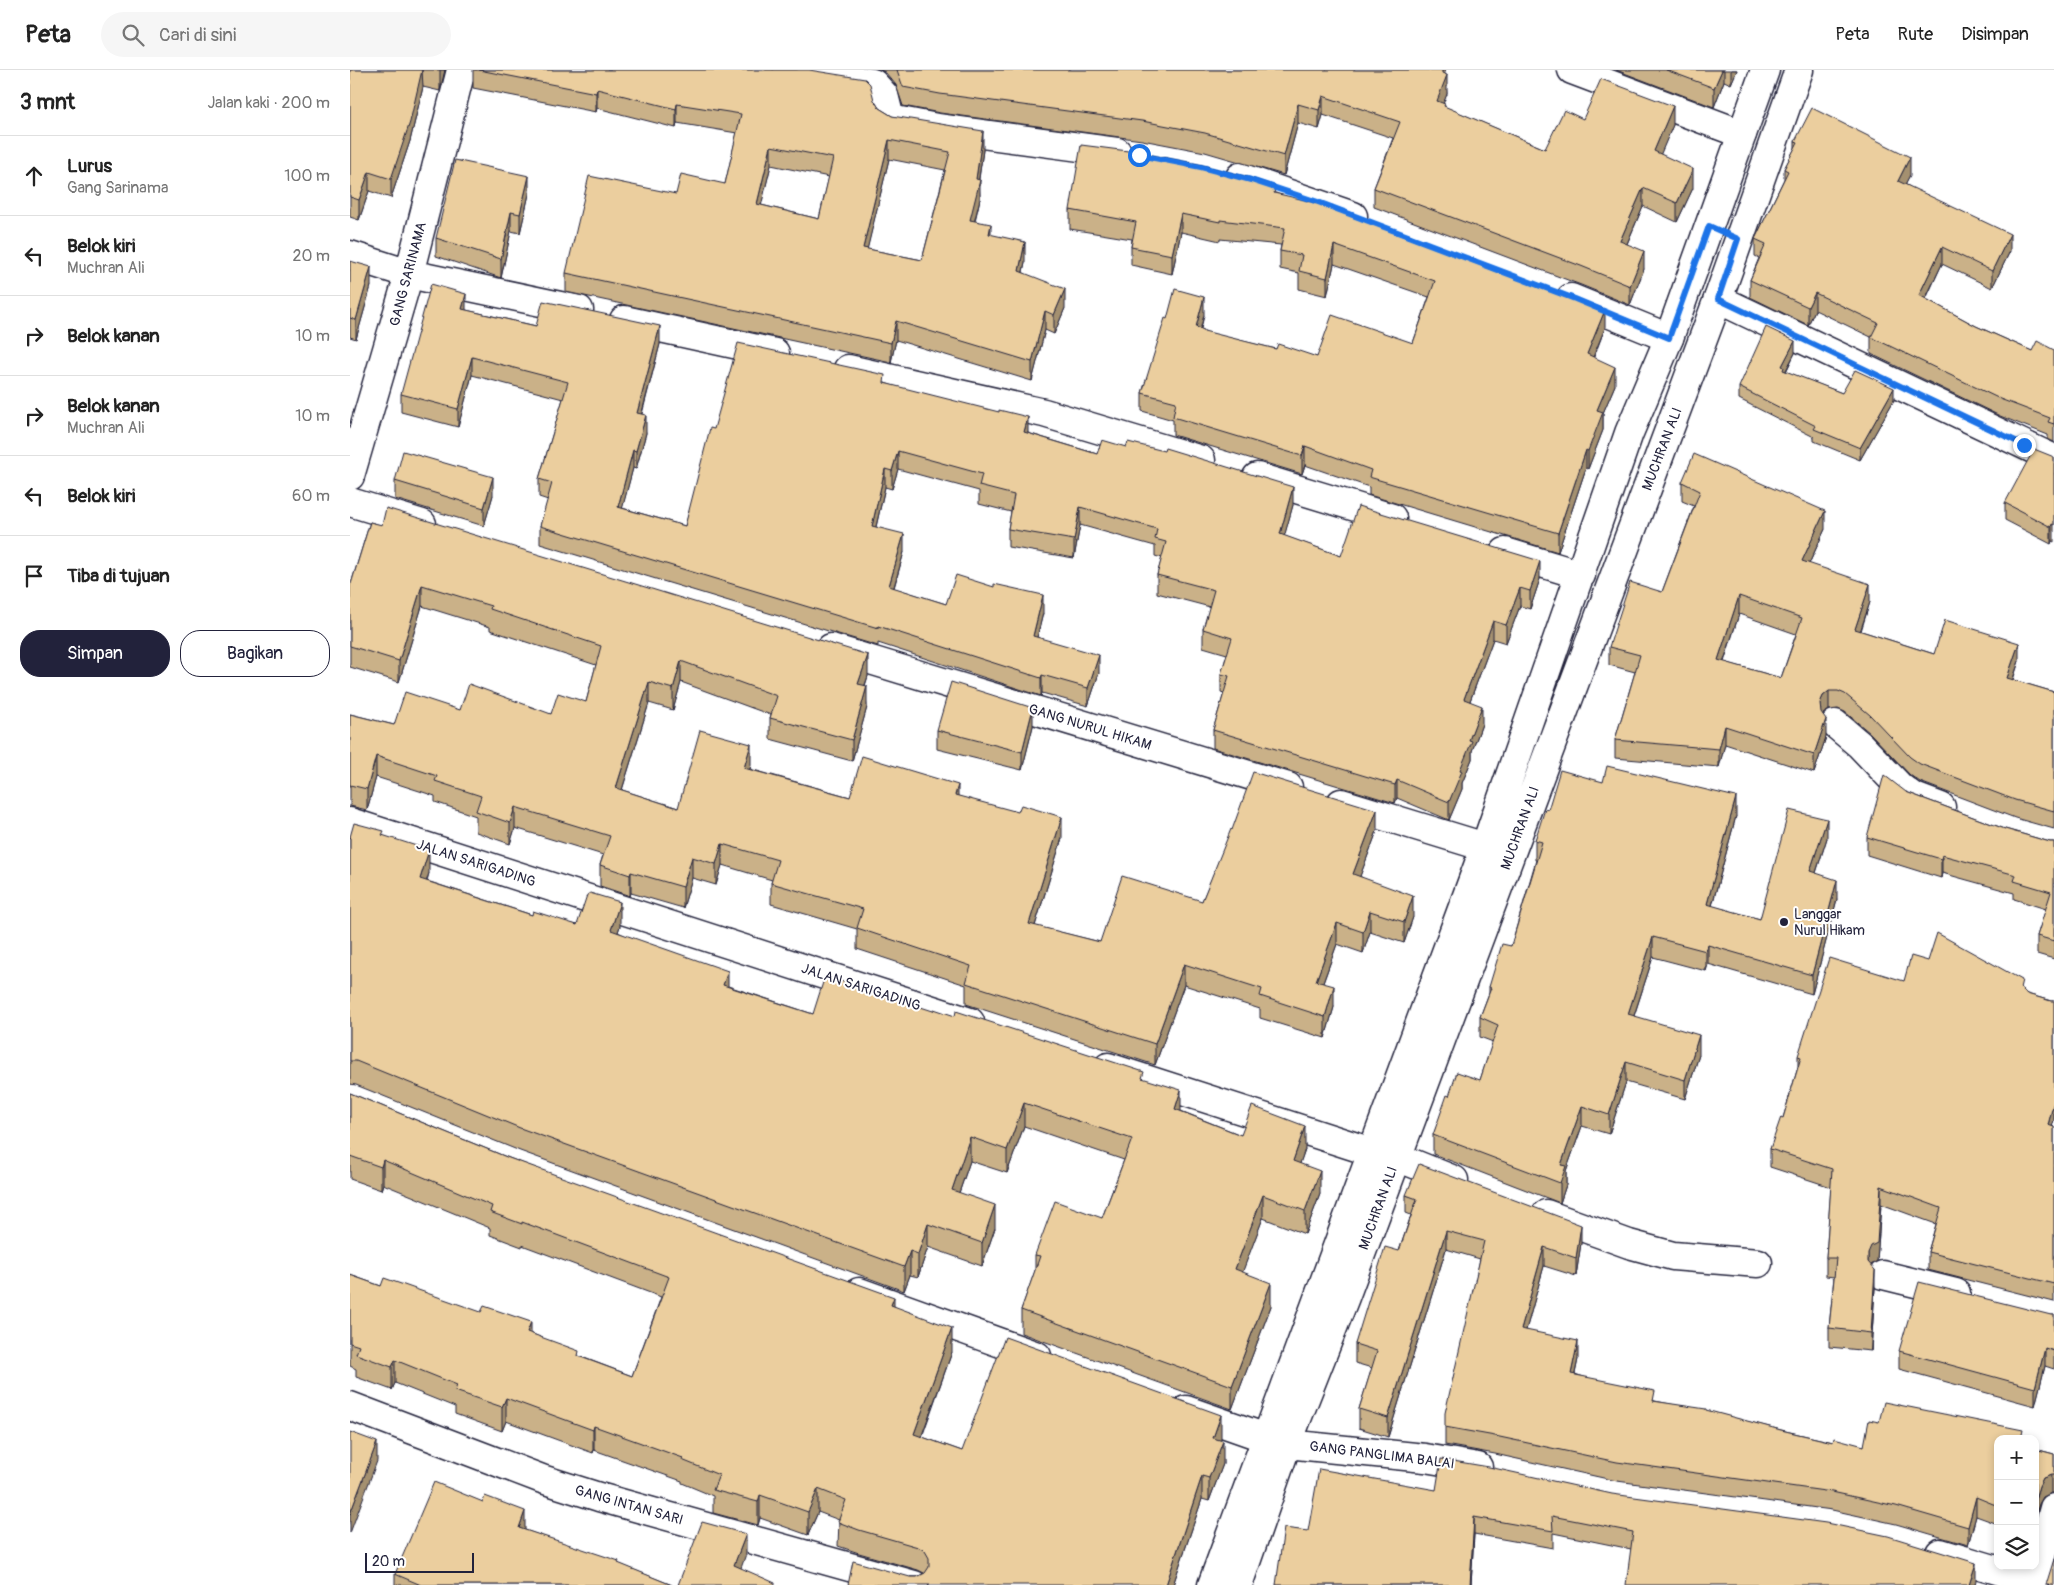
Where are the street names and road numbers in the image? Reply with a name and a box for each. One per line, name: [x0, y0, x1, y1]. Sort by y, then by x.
street label: GANG SARINAMA: [386, 220, 430, 328]
street label: MUCHRAN ALI: [1638, 405, 1686, 493]
street label: GANG NURUL HIKAM: [1026, 700, 1154, 754]
street label: MUCHRAN ALI: [1497, 784, 1543, 872]
street label: JALAN SARIGADING: [414, 836, 538, 890]
street label: JALAN SARIGADING: [799, 960, 923, 1014]
street label: MUCHRAN ALI: [1355, 1164, 1401, 1252]
street label: GANG PANGLIMA BALAI: [1308, 1438, 1456, 1472]
street label: GANG INTAN SARI: [573, 1481, 685, 1529]

